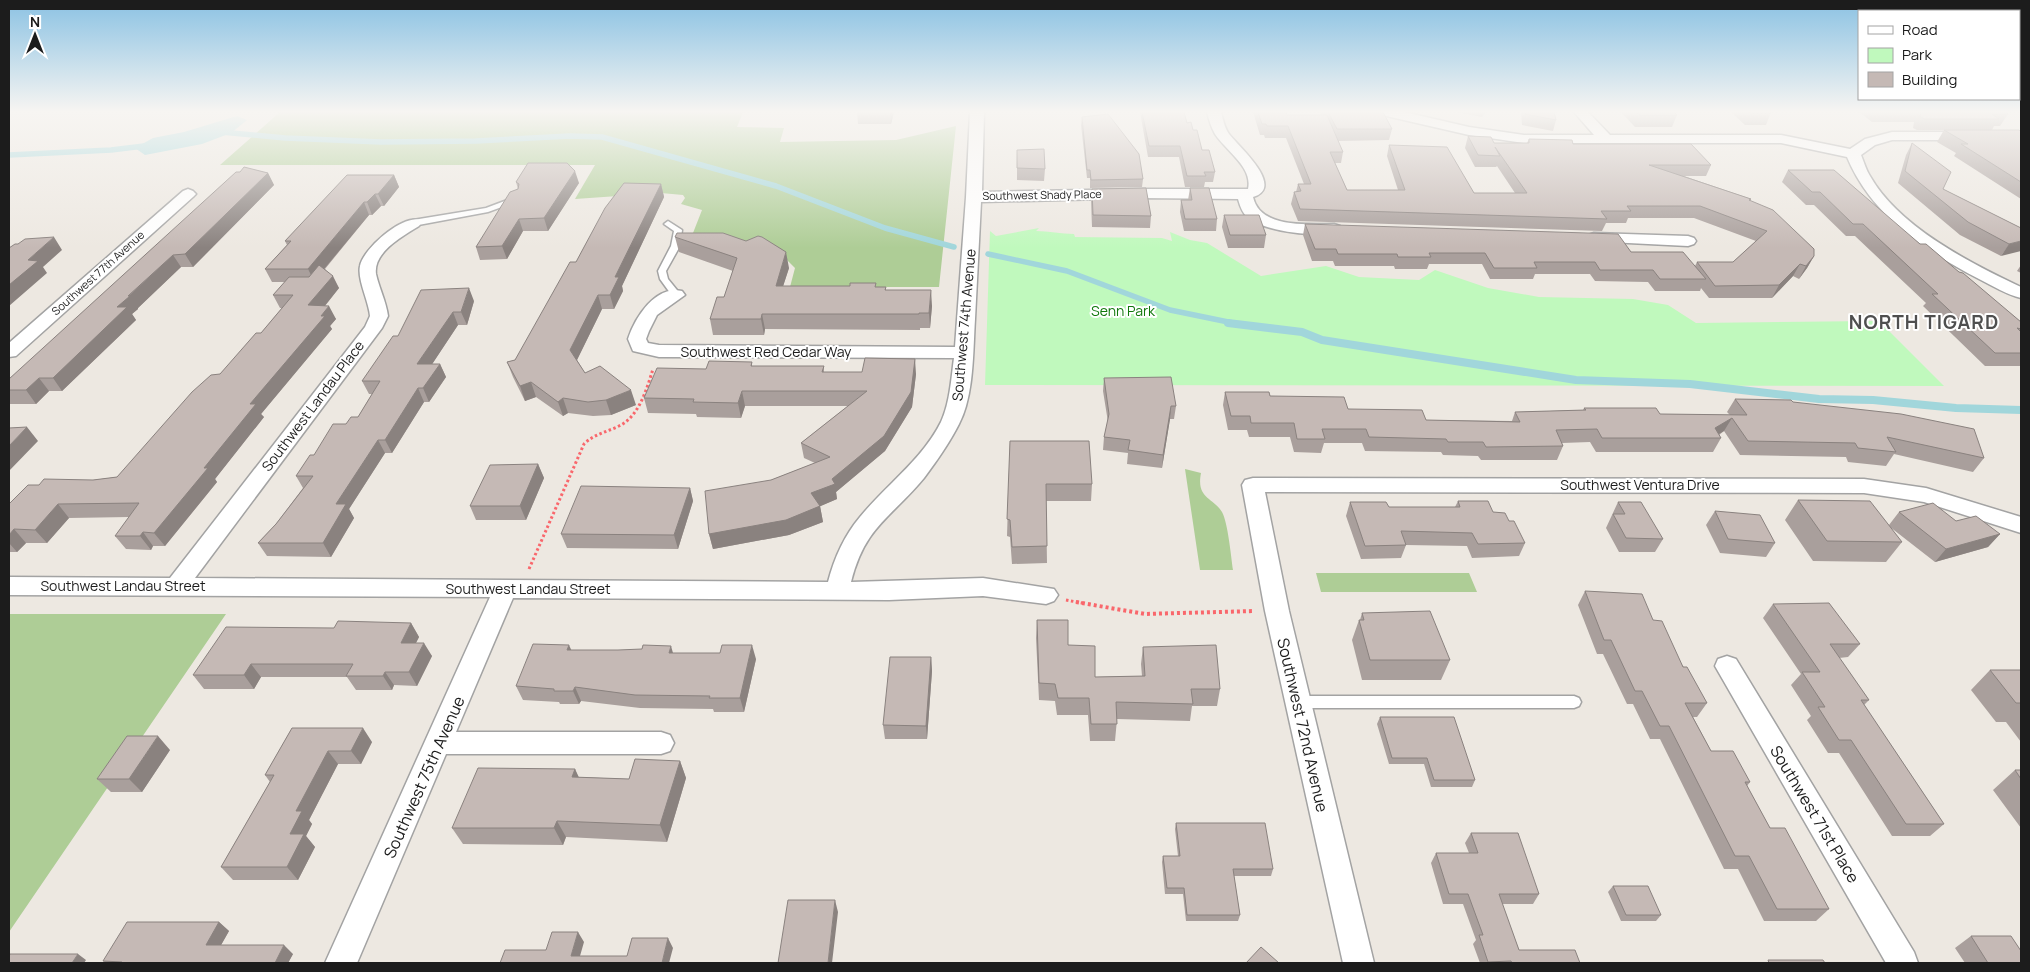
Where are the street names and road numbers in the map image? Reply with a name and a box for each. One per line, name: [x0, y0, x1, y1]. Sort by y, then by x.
street label: Southwest Shady Place: [982, 186, 1102, 203]
street label: Southwest 77th Avenue: [48, 227, 148, 318]
street label: Southwest 74th Avenue: [947, 248, 980, 402]
street label: Southwest Landau Place: [257, 336, 368, 475]
street label: Southwest Red Cedar Way: [681, 342, 852, 361]
street label: Southwest Ventura Drive: [1560, 475, 1720, 494]
street label: Southwest Landau Street: [40, 576, 206, 595]
street label: Southwest Landau Street: [445, 579, 611, 598]
street label: Southwest 72nd Avenue: [1272, 636, 1334, 814]
street label: Southwest 75th Avenue: [378, 692, 470, 862]
street label: Southwest 71st Place: [1765, 741, 1865, 887]

